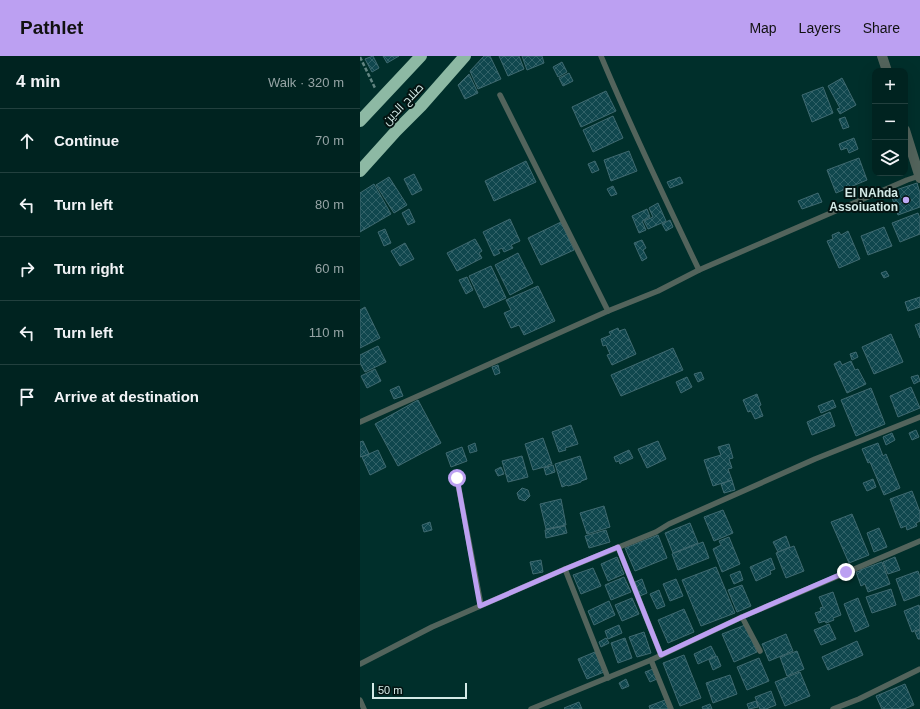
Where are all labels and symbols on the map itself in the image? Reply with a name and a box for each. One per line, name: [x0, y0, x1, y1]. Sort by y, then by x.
street label: صلاح الدين: [380, 80, 427, 129]
place label: El NAhda Assoiuation: [829, 186, 898, 214]
marker: El NAhda Assoiuation: [901, 195, 911, 205]
route start: [448, 469, 466, 487]
route end: [837, 563, 855, 581]
scale bar: [372, 681, 467, 700]

